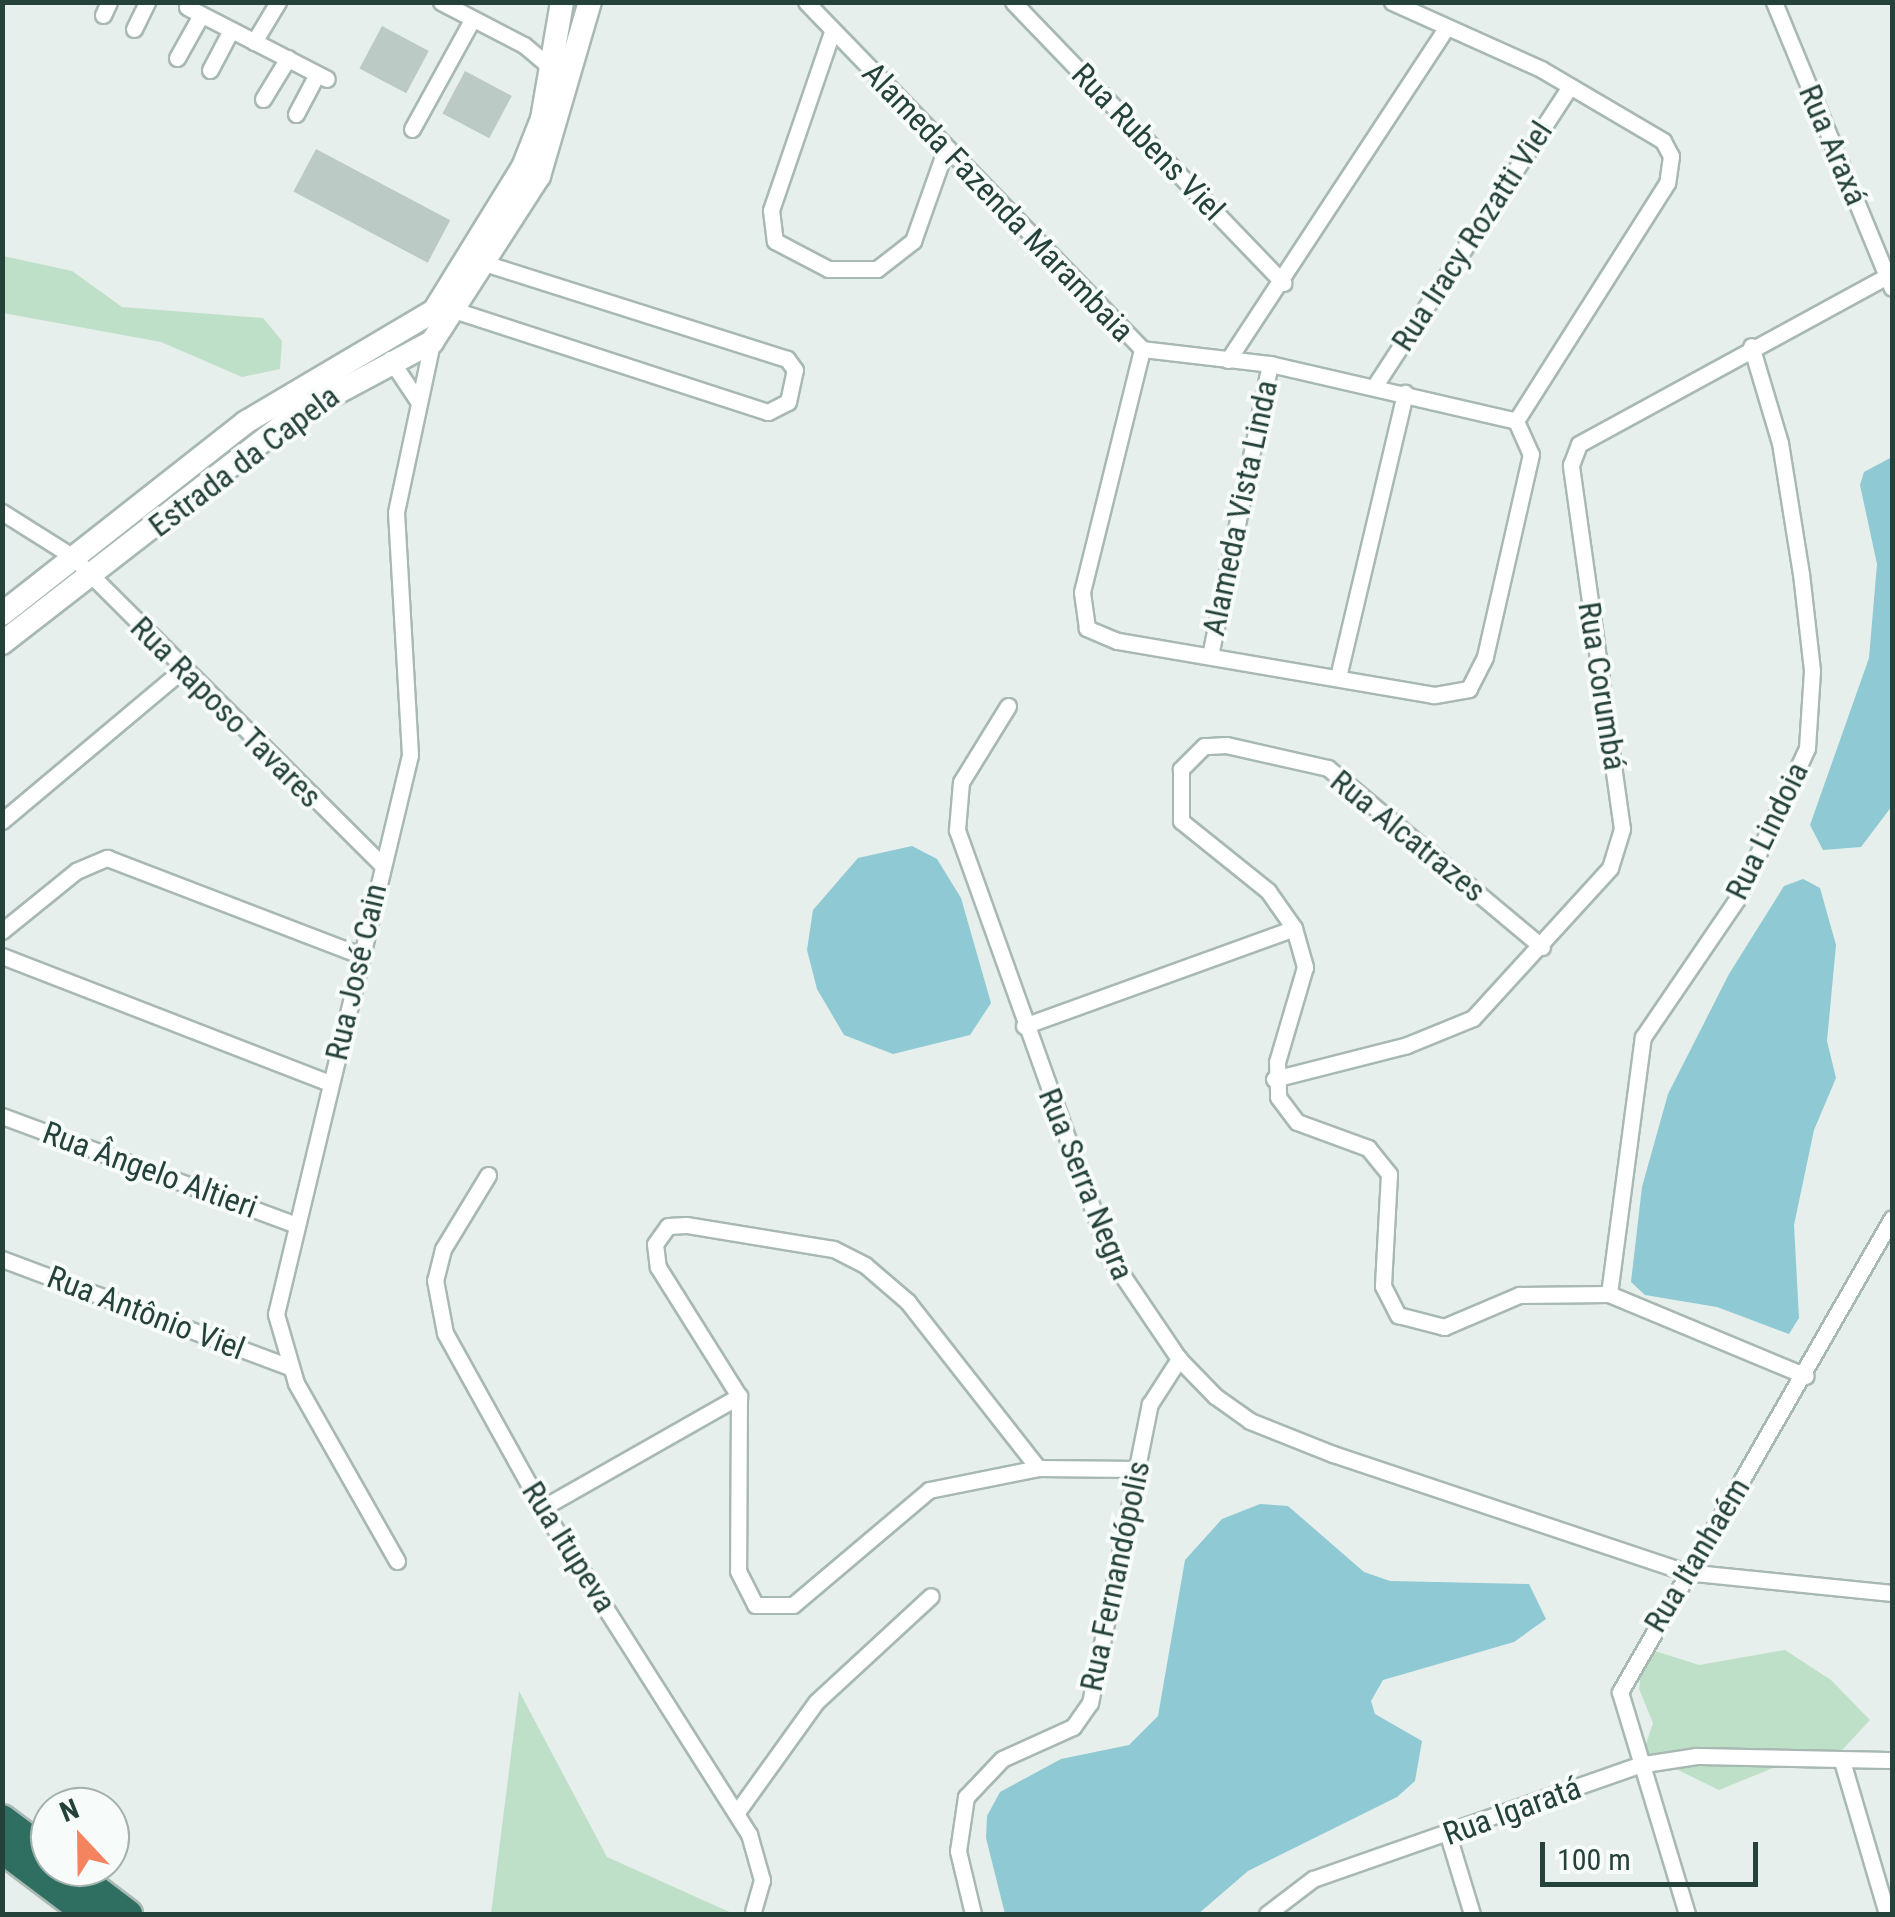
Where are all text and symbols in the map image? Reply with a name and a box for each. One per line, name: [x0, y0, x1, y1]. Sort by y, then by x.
street label: Alameda Fazenda Marambaia: [854, 54, 1142, 350]
street label: Rua Rubens Viel: [1064, 55, 1232, 229]
street label: Rua Araxá: [1790, 79, 1876, 211]
street label: Rua Iracy Rozatti Viel: [1383, 114, 1561, 358]
street label: Estrada da Capela: [141, 377, 347, 545]
street label: Alameda Vista Linda: [1194, 377, 1286, 639]
street label: Rua Corumbá: [1570, 599, 1634, 773]
street label: Rua Raposo Tavares: [122, 608, 330, 816]
street label: Rua Lindoia: [1717, 756, 1817, 906]
street label: Rua Alcatrazes: [1323, 762, 1493, 910]
street label: Rua José Cain: [317, 880, 395, 1064]
street label: Rua Serra Negra: [1030, 1083, 1142, 1285]
street label: Rua Ângelo Altieri: [38, 1113, 262, 1227]
street label: Rua Antônio Viel: [42, 1258, 250, 1368]
street label: Rua Fernandópolis: [1072, 1457, 1158, 1695]
street label: Rua Itanhaém: [1636, 1471, 1758, 1639]
street label: Rua Itupeva: [514, 1474, 624, 1620]
street label: Rua Igaratá: [1438, 1768, 1586, 1854]
north arrow: [30, 1787, 130, 1887]
text: N: [55, 1792, 83, 1829]
scale bar: [1545, 1822, 1762, 1884]
text: 100 m: [1557, 1842, 1631, 1877]

